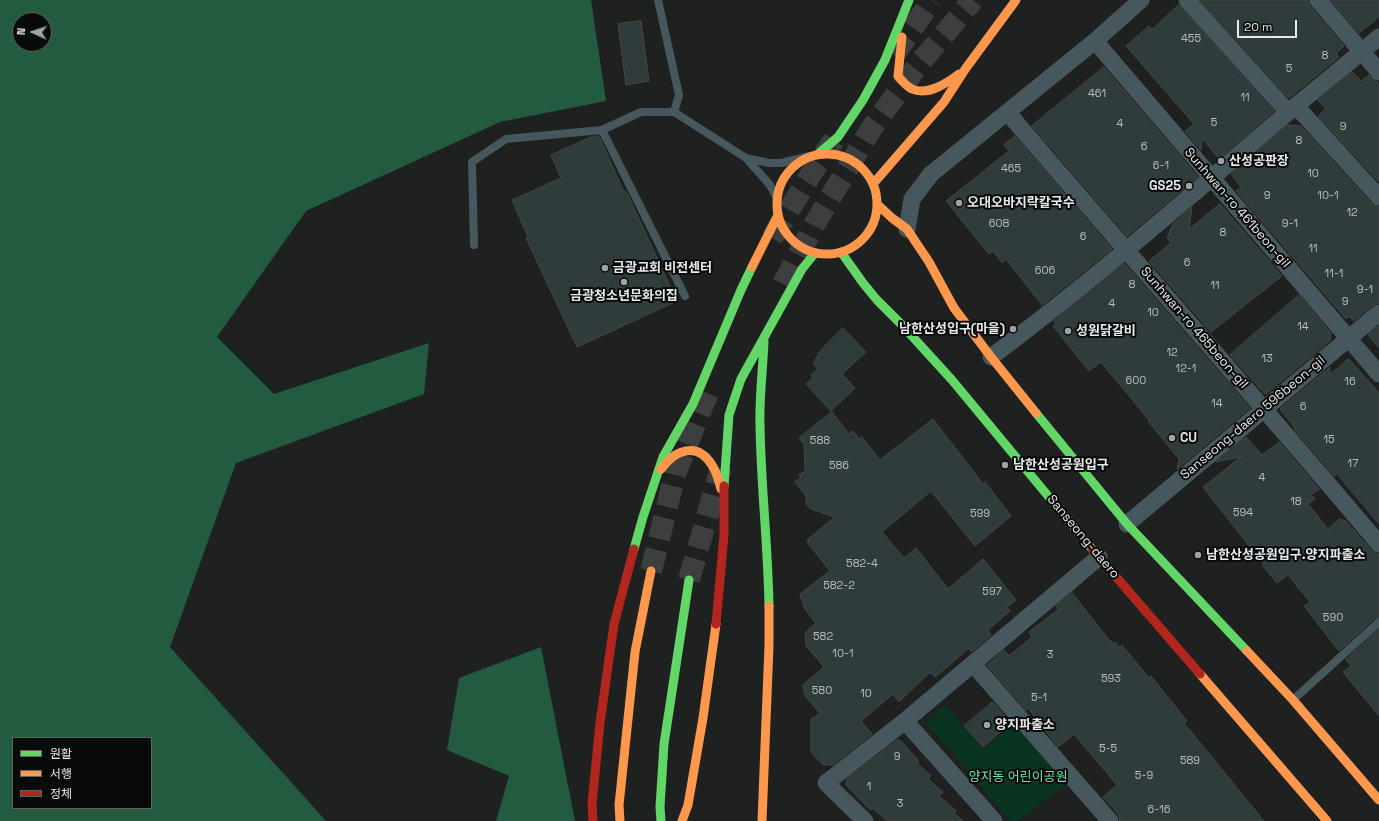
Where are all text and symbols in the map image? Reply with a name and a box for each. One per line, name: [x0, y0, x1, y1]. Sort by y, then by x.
north arrow: [12, 12, 52, 52]
scale bar: [1239, 12, 1299, 38]
text: 20 m: [1244, 19, 1272, 35]
text: N: [14, 27, 28, 35]
house number: 455: [1181, 32, 1201, 46]
house number: 8: [1322, 49, 1328, 63]
house number: 5: [1286, 62, 1292, 76]
house number: 461: [1088, 87, 1106, 101]
house number: 11: [1240, 91, 1250, 105]
house number: 5: [1211, 116, 1217, 130]
house number: 4: [1117, 117, 1123, 131]
house number: 9: [1340, 120, 1346, 134]
house number: 8: [1296, 134, 1302, 148]
house number: 6: [1141, 140, 1147, 154]
street label: Sunhwan-ro 461beon-gil: [1181, 145, 1293, 271]
place label: 산성공판장: [1229, 153, 1289, 169]
marker: 산성공판장: [1216, 156, 1226, 166]
house number: 6-1: [1153, 159, 1169, 173]
house number: 465: [1001, 162, 1021, 176]
house number: 10: [1307, 167, 1319, 181]
place label: GS25: [1149, 178, 1181, 194]
marker: GS25: [1184, 181, 1194, 191]
house number: 9: [1264, 189, 1270, 203]
house number: 10-1: [1317, 189, 1339, 203]
place label: 오대오바지락칼국수: [967, 195, 1075, 211]
marker: 오대오바지락칼국수: [954, 198, 964, 208]
house number: 12: [1346, 206, 1358, 220]
house number: 608: [989, 217, 1009, 231]
house number: 9-1: [1282, 217, 1298, 231]
house number: 8: [1220, 226, 1226, 240]
house number: 6: [1080, 230, 1086, 244]
house number: 11: [1308, 242, 1318, 256]
house number: 6: [1184, 256, 1190, 270]
place label: 금광교회 비전센터: [613, 260, 712, 276]
marker: 금광교회 비전센터: [600, 263, 610, 273]
house number: 606: [1035, 264, 1055, 278]
street label: Sunhwan-ro 465beon-gil: [1137, 264, 1251, 392]
house number: 11-1: [1325, 267, 1343, 281]
marker: 금광청소년문화의집: [619, 277, 629, 287]
house number: 8: [1129, 278, 1135, 292]
house number: 11: [1210, 279, 1220, 293]
house number: 9-1: [1357, 283, 1373, 297]
place label: 금광청소년문화의집: [570, 288, 678, 304]
house number: 9: [1342, 295, 1348, 309]
house number: 4: [1109, 297, 1115, 311]
house number: 10: [1147, 306, 1159, 320]
house number: 14: [1297, 320, 1309, 334]
place label: 남한산성입구(마을): [899, 321, 1005, 337]
place label: 성원닭갈비: [1076, 323, 1136, 339]
marker: 남한산성입구(마을): [1008, 324, 1018, 334]
marker: 성원닭갈비: [1063, 326, 1073, 336]
house number: 12: [1166, 346, 1178, 360]
house number: 13: [1261, 352, 1273, 366]
street label: Sanseong-daero 596beon-gil: [1177, 353, 1329, 483]
house number: 12-1: [1176, 362, 1196, 376]
house number: 600: [1126, 374, 1146, 388]
house number: 16: [1344, 375, 1356, 389]
house number: 14: [1211, 397, 1223, 411]
house number: 6: [1300, 400, 1306, 414]
place label: CU: [1180, 430, 1197, 446]
marker: CU: [1167, 433, 1177, 443]
house number: 15: [1323, 433, 1335, 447]
house number: 588: [810, 434, 830, 448]
place label: 남한산성공원입구: [1013, 457, 1109, 473]
house number: 17: [1348, 457, 1358, 471]
house number: 586: [829, 459, 849, 473]
marker: 남한산성공원입구: [1000, 460, 1010, 470]
house number: 4: [1259, 471, 1265, 485]
street label: Sanseong-daero: [1044, 492, 1122, 582]
house number: 18: [1290, 495, 1302, 509]
house number: 594: [1233, 506, 1253, 520]
house number: 599: [970, 507, 990, 521]
place label: 남한산성공원입구.양지파출소: [1206, 547, 1365, 563]
marker: 남한산성공원입구.양지파출소: [1193, 550, 1203, 560]
house number: 582-4: [846, 557, 878, 571]
house number: 582-2: [823, 579, 855, 593]
house number: 597: [982, 585, 1002, 599]
house number: 590: [1323, 611, 1343, 625]
house number: 582: [813, 630, 833, 644]
house number: 10-1: [832, 647, 854, 661]
house number: 3: [1047, 648, 1053, 662]
house number: 593: [1101, 672, 1121, 686]
house number: 580: [812, 684, 832, 698]
house number: 10: [860, 687, 872, 701]
house number: 5-1: [1031, 691, 1047, 705]
place label: 양지파출소: [995, 717, 1055, 733]
marker: 양지파출소: [982, 720, 992, 730]
legend: [12, 737, 152, 809]
house number: 5-5: [1099, 742, 1117, 756]
text: 원활: [50, 746, 72, 762]
house number: 9: [894, 750, 900, 764]
house number: 589: [1180, 754, 1200, 768]
text: 서행: [50, 766, 72, 782]
park label: 양지동 어린이공원: [968, 769, 1068, 785]
house number: 5-9: [1135, 769, 1153, 783]
house number: 1: [867, 780, 871, 794]
text: 정체: [50, 786, 72, 802]
house number: 3: [897, 797, 903, 811]
house number: 6-16: [1147, 803, 1171, 817]

